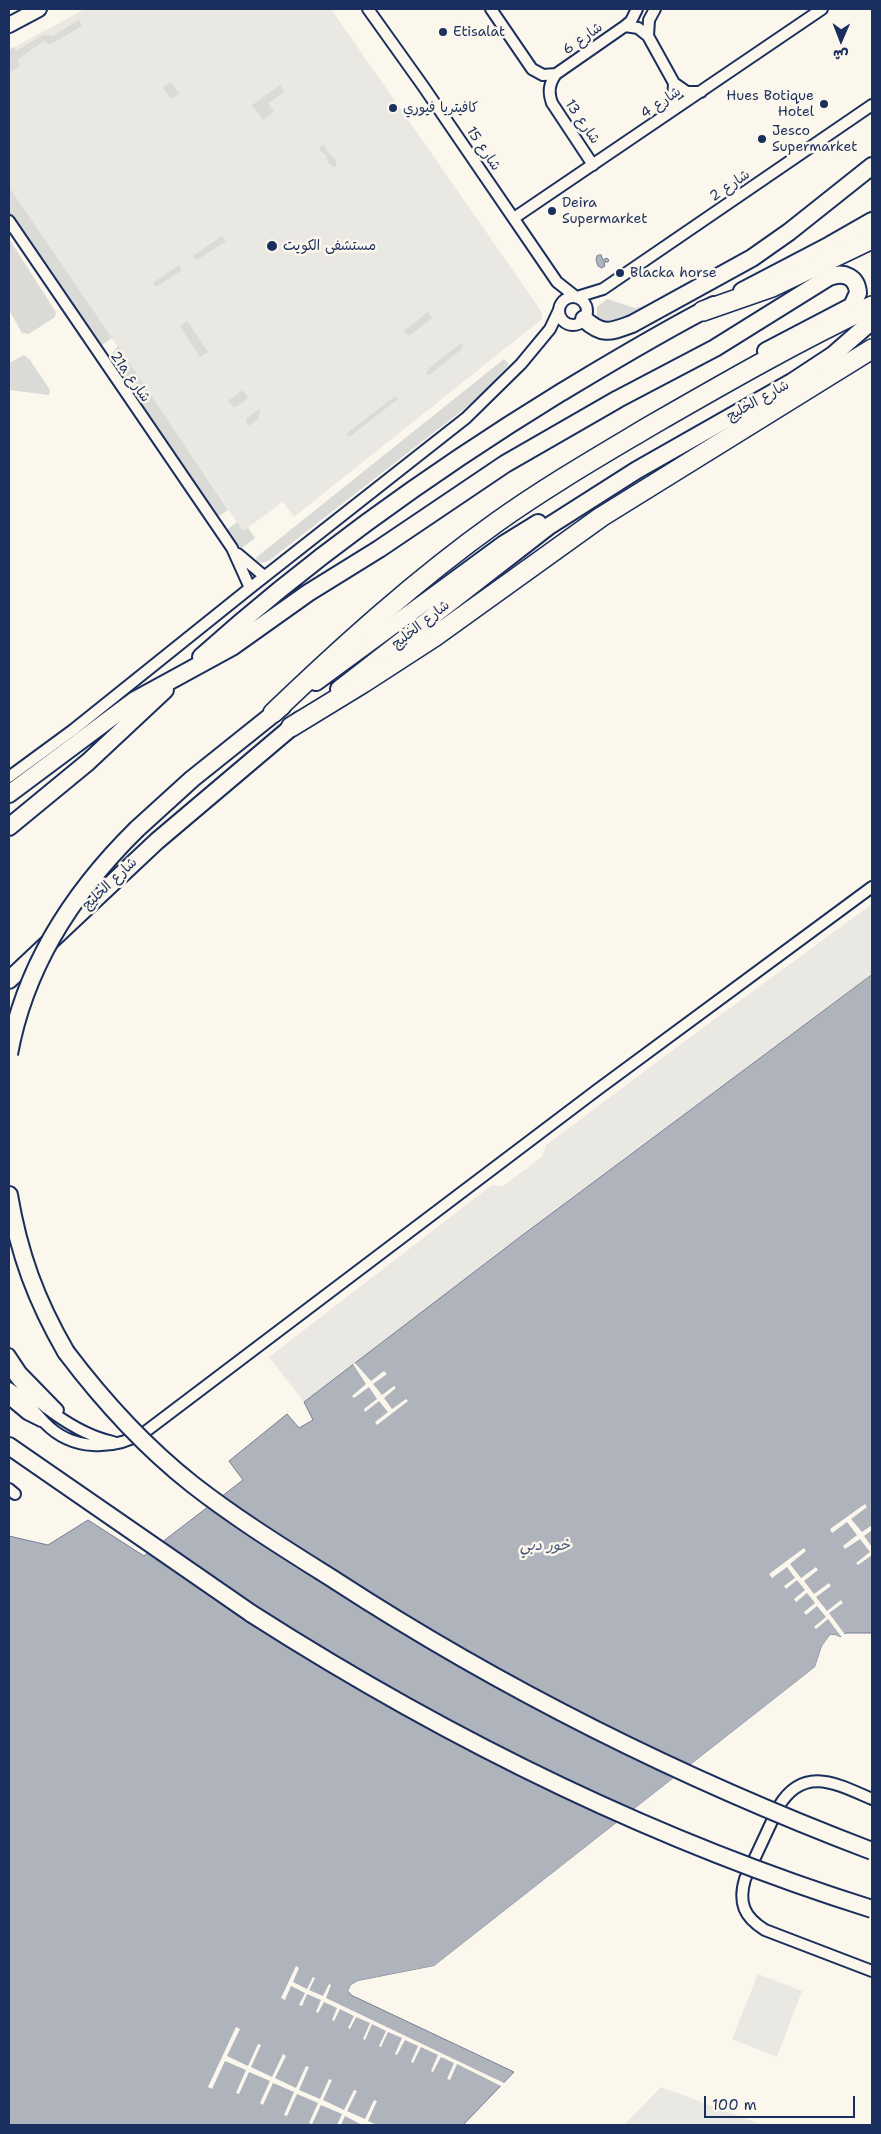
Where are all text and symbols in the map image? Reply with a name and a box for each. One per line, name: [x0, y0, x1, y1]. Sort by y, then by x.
north arrow: [816, 15, 866, 65]
street label: شارع 6: [560, 19, 606, 59]
place label: Etisalat: [453, 24, 505, 40]
marker: Etisalat: [437, 26, 449, 38]
text: ش: [833, 46, 849, 64]
street label: شارع 4: [638, 83, 684, 123]
place label: Hues Botique Hotel: [726, 88, 814, 120]
street label: شارع 13: [561, 97, 603, 147]
marker: Hues Botique Hotel: [818, 98, 830, 110]
place label: كافيتريا فيوري: [403, 100, 478, 116]
marker: كافيتريا فيوري: [387, 102, 399, 114]
place label: Jesco Supermarket: [772, 123, 857, 156]
street label: شارع 15: [462, 124, 504, 174]
marker: Jesco Supermarket: [756, 133, 768, 145]
street label: شارع 2: [707, 166, 753, 206]
place label: Deira Supermarket: [562, 195, 647, 228]
marker: Deira Supermarket: [546, 205, 558, 217]
place label: مستشفى الكويت: [283, 238, 376, 254]
marker: مستشفى الكويت: [265, 239, 279, 253]
place label: Blacka horse: [630, 265, 717, 281]
marker: Blacka horse: [614, 267, 626, 279]
street label: 21a شارع: [106, 348, 154, 406]
street label: شارع الخليج: [724, 377, 792, 425]
street label: شارع الخليج: [389, 597, 453, 653]
street label: شارع الخليج: [79, 854, 141, 914]
water label: خور دبي: [520, 1537, 570, 1555]
scale bar: [706, 2086, 857, 2118]
text: 100 m: [712, 2095, 757, 2115]

